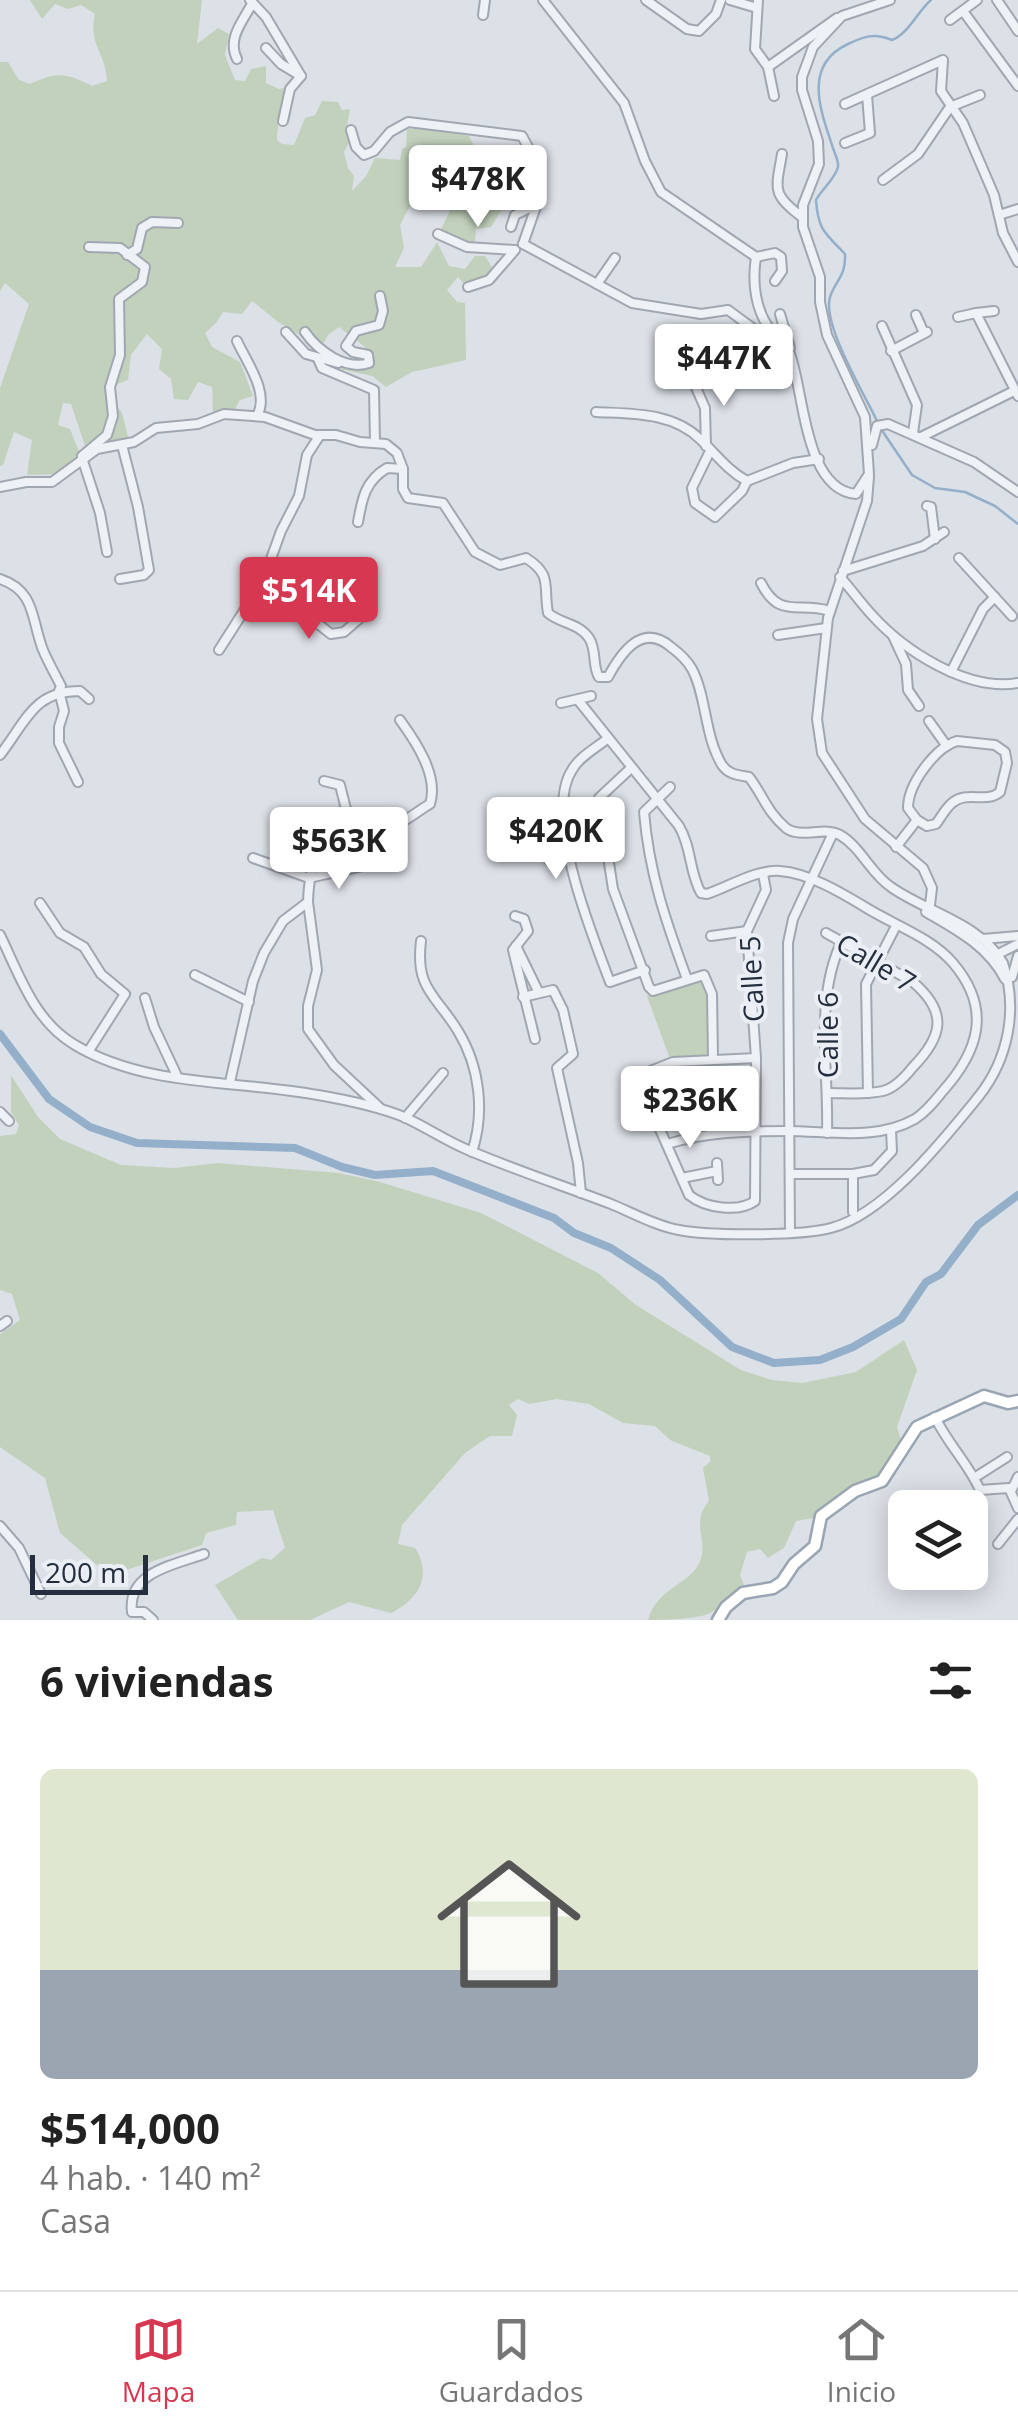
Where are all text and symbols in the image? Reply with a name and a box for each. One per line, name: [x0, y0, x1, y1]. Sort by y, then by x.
pin: $478K: [408, 145, 548, 230]
text: $478K: [431, 156, 525, 199]
pin: $447K: [654, 324, 794, 409]
text: $447K: [677, 335, 771, 378]
pin: $514K: [239, 557, 379, 642]
text: $514K: [262, 568, 356, 611]
pin: $420K: [486, 797, 626, 882]
pin: $563K: [269, 807, 409, 892]
text: $420K: [509, 808, 603, 851]
text: $563K: [292, 818, 386, 861]
street label: Calle 7: [830, 924, 923, 1001]
street label: Calle 5: [730, 935, 772, 1023]
street label: Calle 6: [808, 992, 846, 1078]
pin: $236K: [620, 1066, 760, 1151]
text: $236K: [643, 1077, 737, 1120]
map controls: [888, 1490, 988, 1590]
button: layers: [888, 1490, 988, 1590]
scale bar: [30, 1550, 148, 1594]
text: 200 m: [45, 1553, 126, 1591]
text: 6 viviendas: [40, 1652, 274, 1709]
icon: filters: [923, 1653, 978, 1708]
icon: home: [419, 1834, 599, 2014]
text: $514,000: [40, 2099, 220, 2156]
text: 4 hab. · 140 m²: [40, 2156, 261, 2199]
text: Casa: [40, 2199, 111, 2242]
tab: Mapa: [122, 2312, 195, 2410]
tab: Guardados: [439, 2312, 583, 2410]
tab: Inicio: [827, 2312, 896, 2410]

